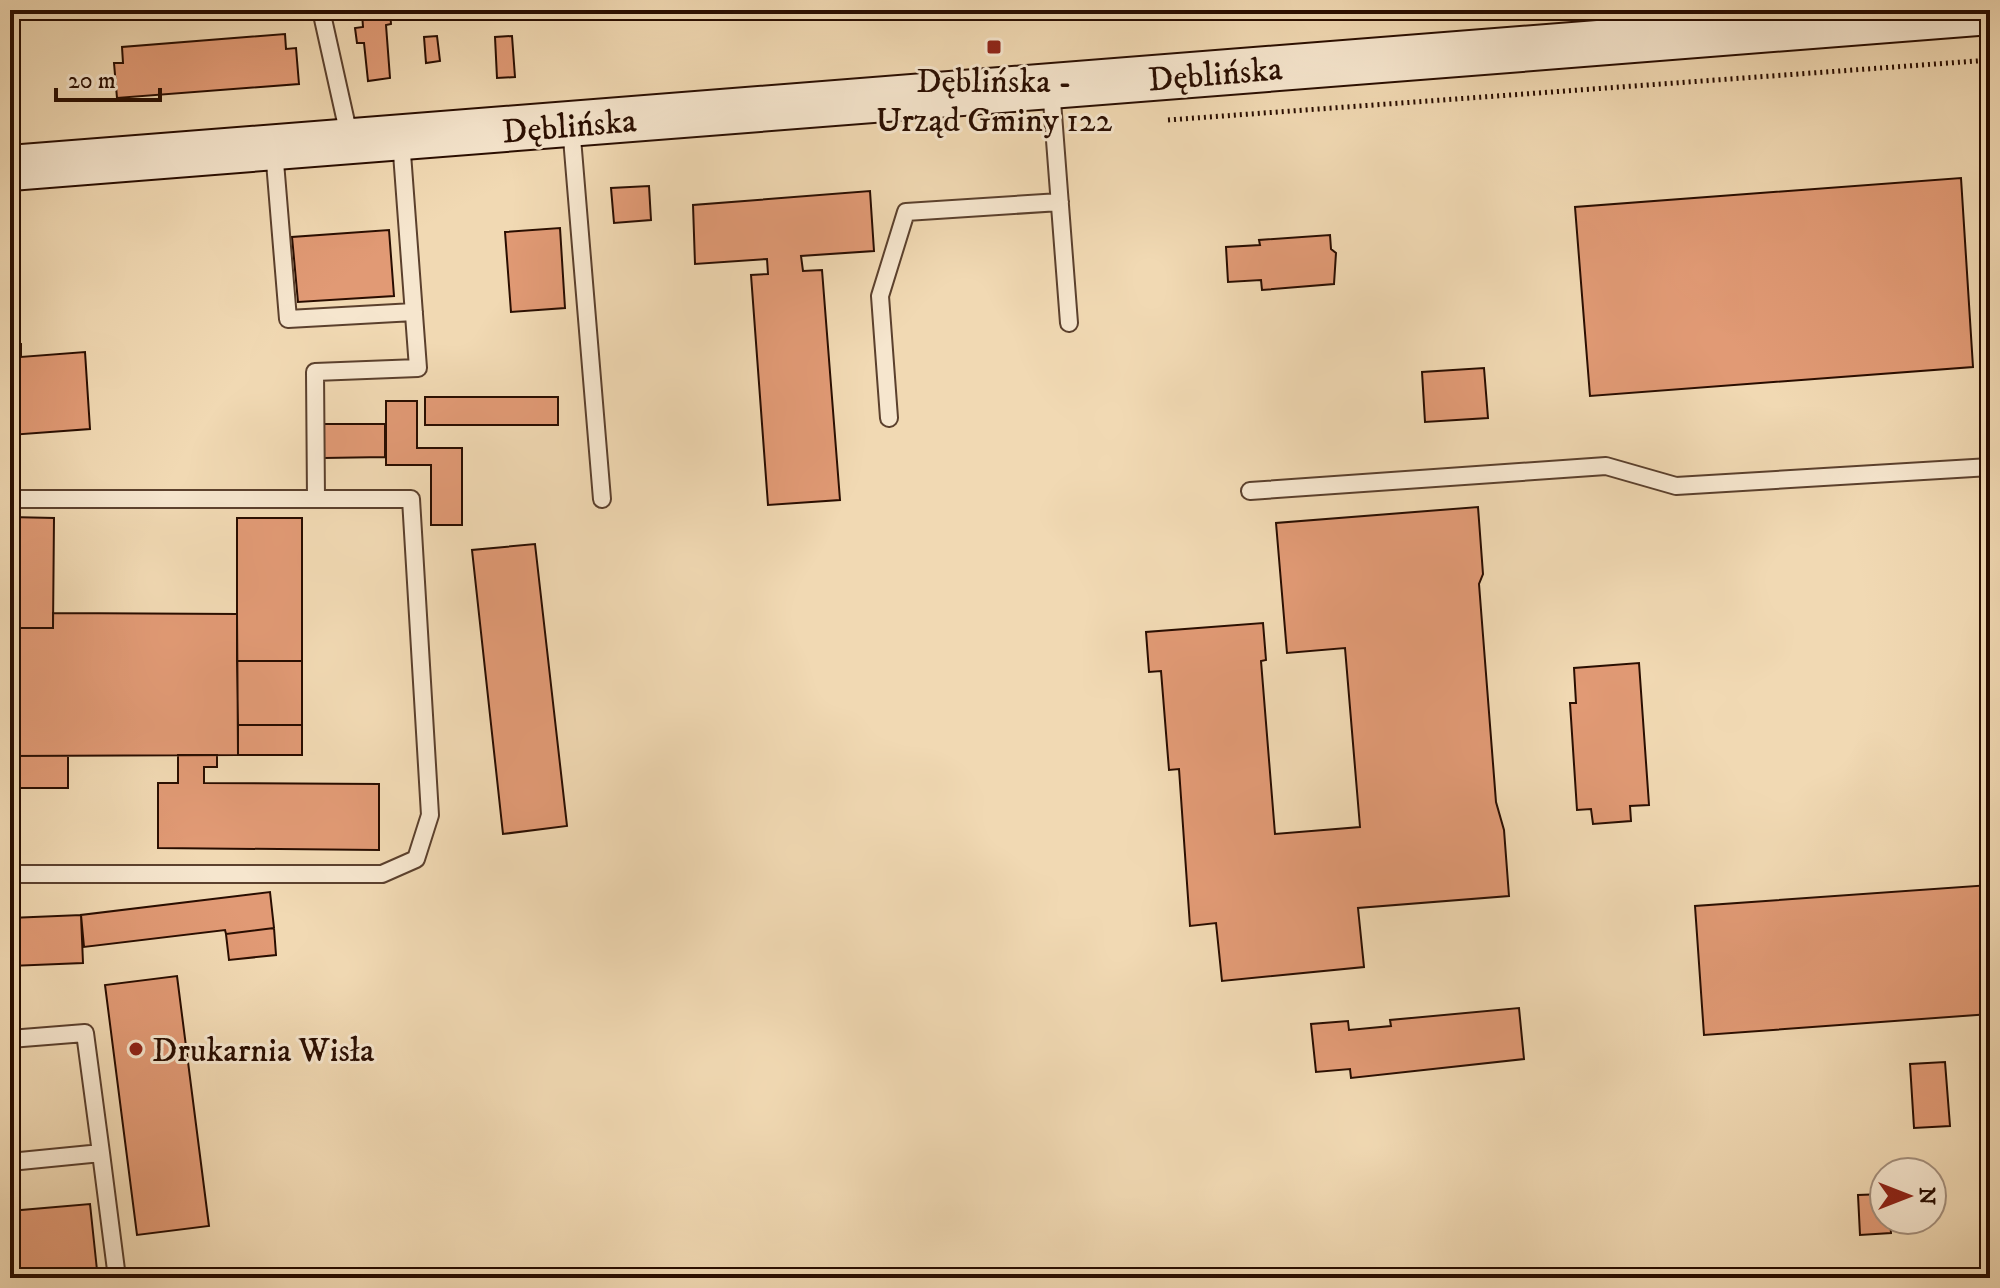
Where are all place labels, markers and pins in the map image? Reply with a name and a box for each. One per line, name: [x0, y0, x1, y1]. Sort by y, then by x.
marker: Dęblińska - Urząd Gminy 122: [985, 38, 1003, 56]
place label: Dęblińska - Urząd Gminy 122: [876, 61, 1112, 142]
place label: Drukarnia Wisła: [152, 1030, 375, 1072]
marker: Drukarnia Wisła: [127, 1040, 145, 1058]

